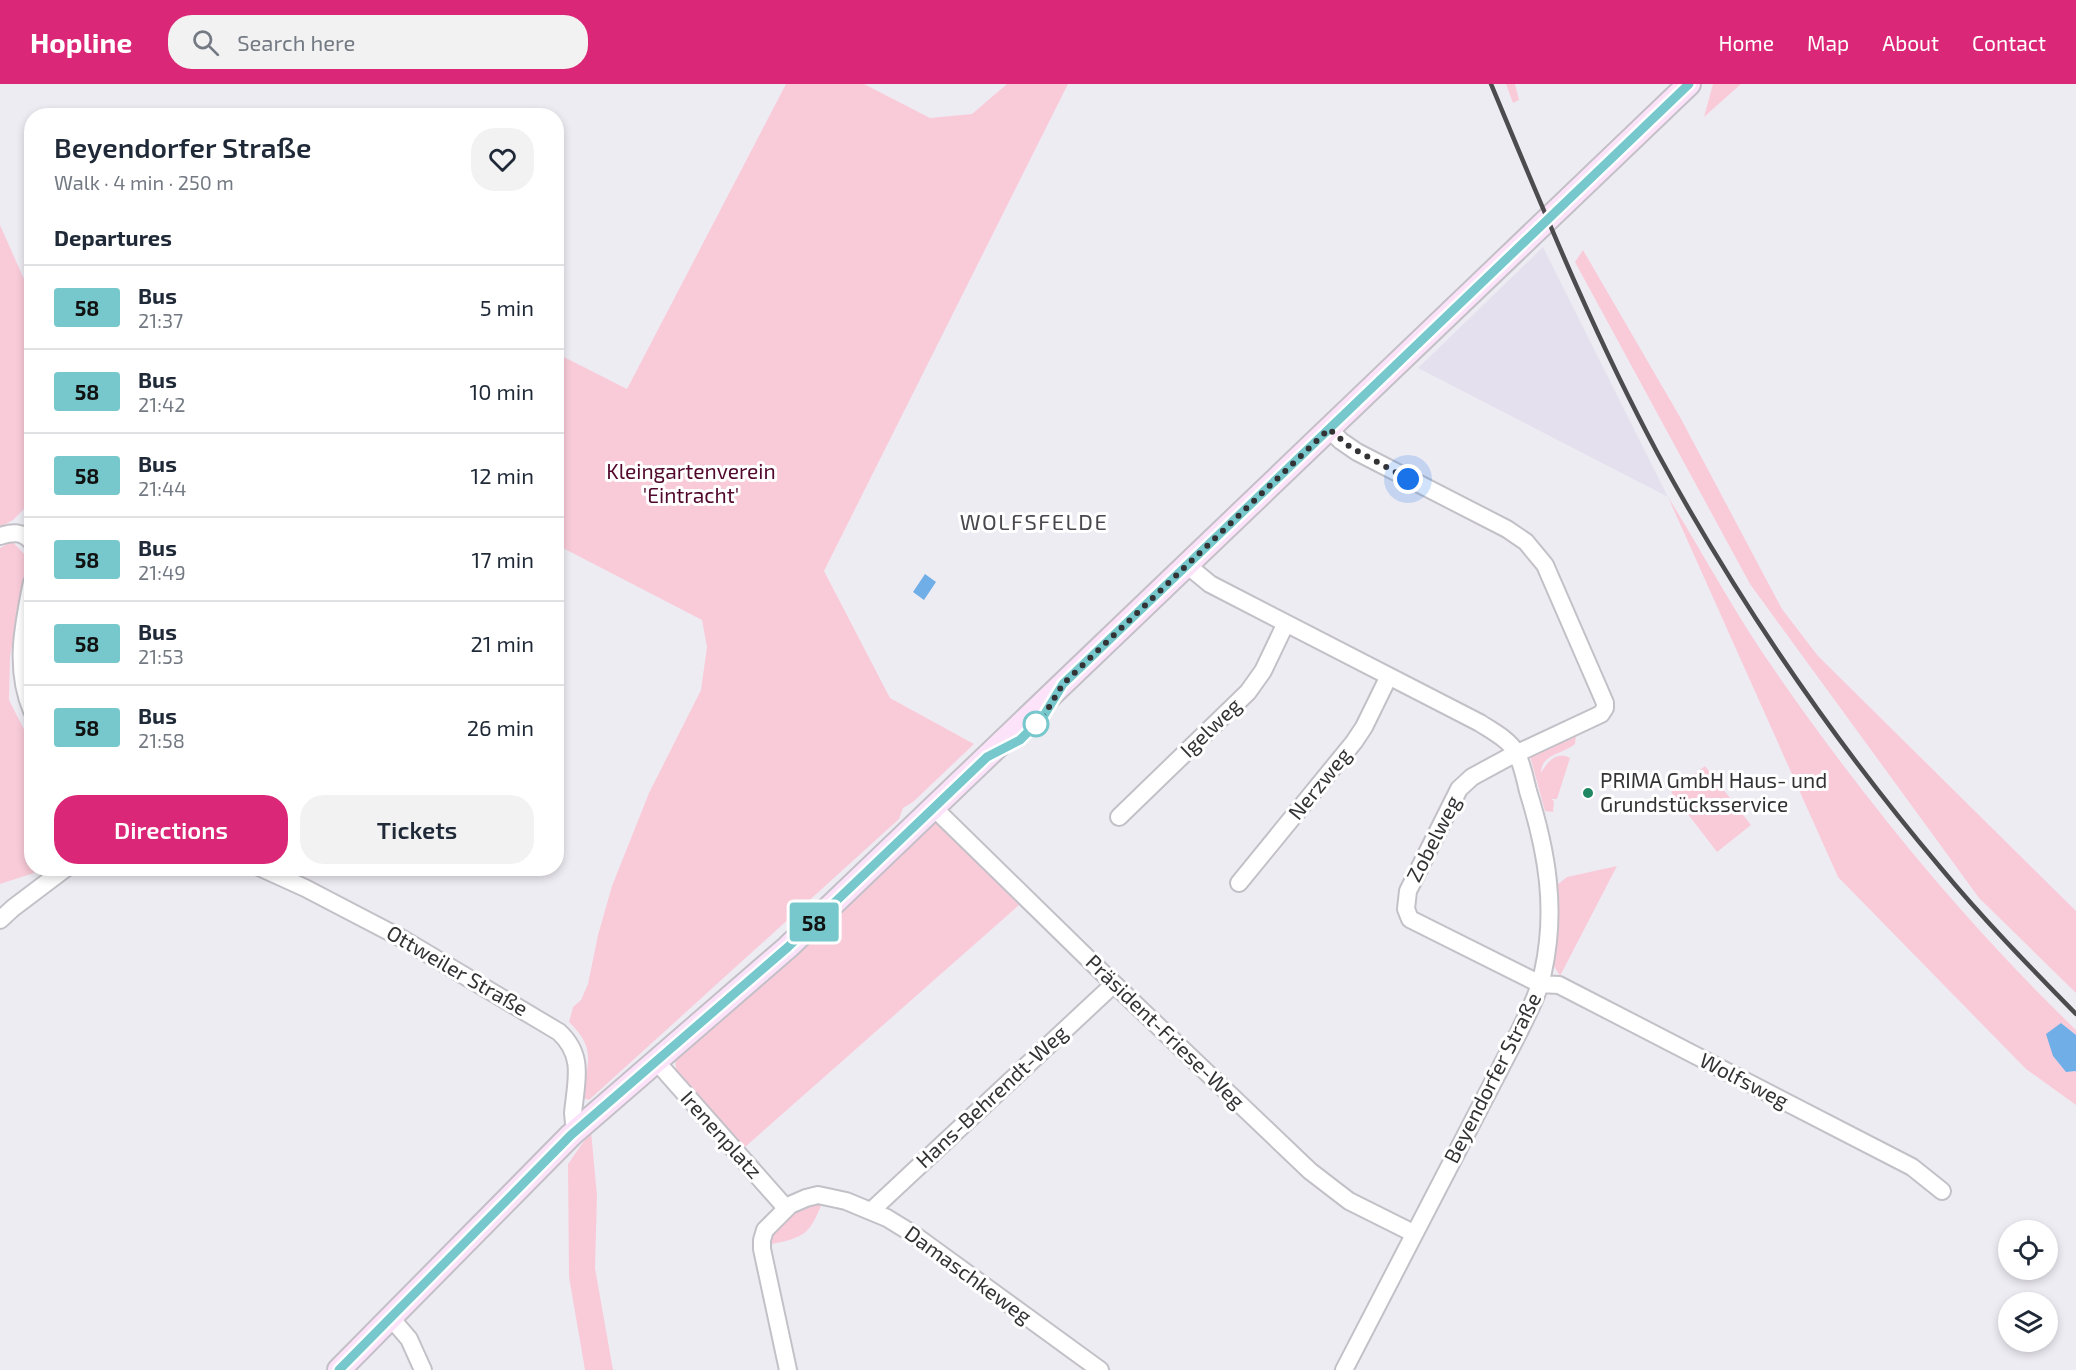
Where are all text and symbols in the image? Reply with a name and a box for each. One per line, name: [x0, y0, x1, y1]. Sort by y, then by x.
search box: [168, 15, 588, 69]
text: Hopline: [30, 25, 132, 59]
icon: search: [189, 26, 222, 59]
text: Search here: [237, 29, 355, 55]
text: Home: [1718, 30, 1774, 55]
text: Map: [1807, 30, 1849, 55]
text: About: [1882, 30, 1939, 55]
text: Contact: [1972, 30, 2046, 55]
button: heart: [471, 128, 534, 191]
text: Beyendorfer Straße: [54, 130, 311, 164]
text: Walk · 4 min · 250 m: [54, 170, 234, 194]
text: Departures: [54, 224, 172, 250]
text: Bus: [138, 282, 177, 308]
text: 5 min: [480, 294, 534, 320]
text: 58: [75, 295, 99, 320]
text: 21:37: [138, 308, 183, 332]
text: Bus: [138, 366, 177, 392]
text: 10 min: [470, 378, 534, 404]
text: 58: [75, 379, 99, 404]
text: 21:42: [138, 392, 185, 416]
text: Bus: [138, 450, 177, 476]
park label: Kleingartenverein 'Eintracht': [606, 458, 776, 507]
text: 12 min: [470, 462, 534, 488]
text: 58: [75, 463, 99, 488]
your location: [1393, 464, 1423, 494]
text: 21:44: [138, 476, 187, 500]
district label: WOLFSFELDE: [960, 508, 1108, 534]
text: Bus: [138, 534, 177, 560]
text: 17 min: [472, 546, 534, 572]
text: 58: [75, 547, 99, 572]
text: 21:49: [138, 560, 186, 584]
text: Bus: [138, 618, 177, 644]
text: 21 min: [470, 630, 534, 656]
text: 58: [75, 631, 99, 656]
text: 21:53: [138, 644, 184, 668]
street label: Igelweg: [1174, 692, 1246, 762]
text: Bus: [138, 702, 177, 728]
unlabelled marker: [1023, 711, 1049, 737]
text: 26 min: [467, 714, 534, 740]
text: 58: [75, 715, 99, 740]
text: 21:58: [138, 728, 185, 752]
street label: Nerzweg: [1282, 742, 1356, 824]
place label: PRIMA GmbH Haus- und Grundstücksservice: [1600, 767, 1827, 816]
marker: PRIMA GmbH Haus- und Grundstücksservice: [1581, 786, 1595, 800]
street label: Zobelweg: [1400, 791, 1465, 886]
button: Directions: [54, 795, 288, 864]
button: Tickets: [300, 795, 534, 864]
line badge: 58: [787, 902, 841, 942]
text: 58: [802, 910, 826, 935]
street label: Ottweiler Straße: [383, 919, 533, 1020]
street label: Präsident-Friese-Weg: [1082, 949, 1251, 1113]
street label: Beyendorfer Straße: [1438, 988, 1545, 1167]
street label: Hans-Behrendt-Weg: [910, 1019, 1072, 1172]
street label: Wolfsweg: [1696, 1047, 1794, 1113]
street label: Irenenplatz: [676, 1085, 768, 1183]
street label: Damaschkeweg: [901, 1219, 1037, 1328]
map controls: [1998, 1220, 2058, 1352]
button: locate: [1998, 1220, 2058, 1280]
button: layers: [1998, 1292, 2058, 1352]

